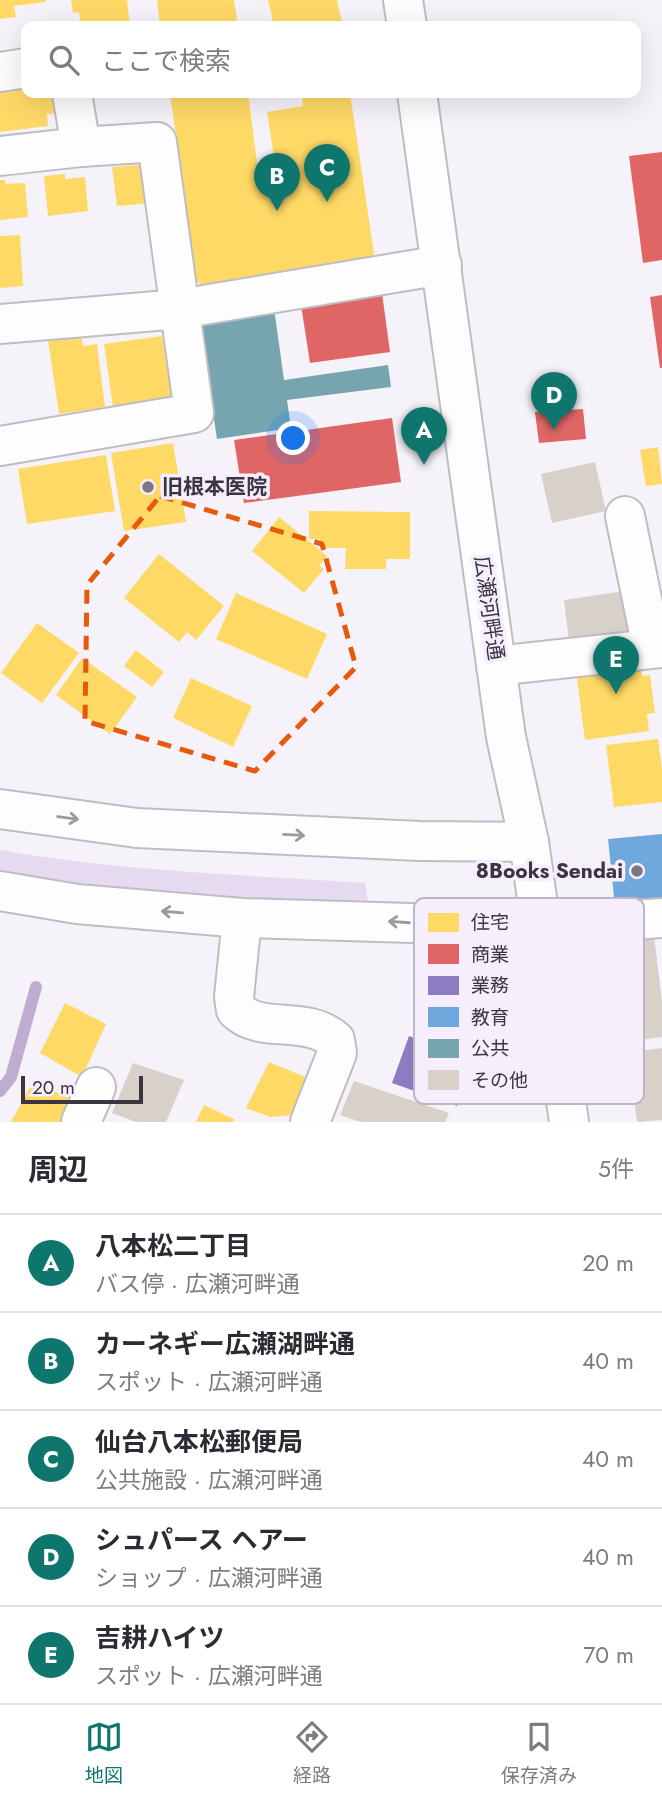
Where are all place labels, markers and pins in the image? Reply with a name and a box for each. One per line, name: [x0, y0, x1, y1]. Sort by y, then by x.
pin: C: [304, 144, 350, 202]
pin: B: [254, 153, 300, 211]
pin: D: [531, 372, 577, 430]
pin: A: [401, 407, 447, 465]
place label: 旧根本医院: [162, 472, 267, 502]
marker: 旧根本医院: [140, 479, 156, 495]
pin: E: [593, 636, 639, 694]
place label: 8Books Sendai: [476, 856, 623, 886]
marker: 8Books Sendai: [629, 863, 645, 879]

